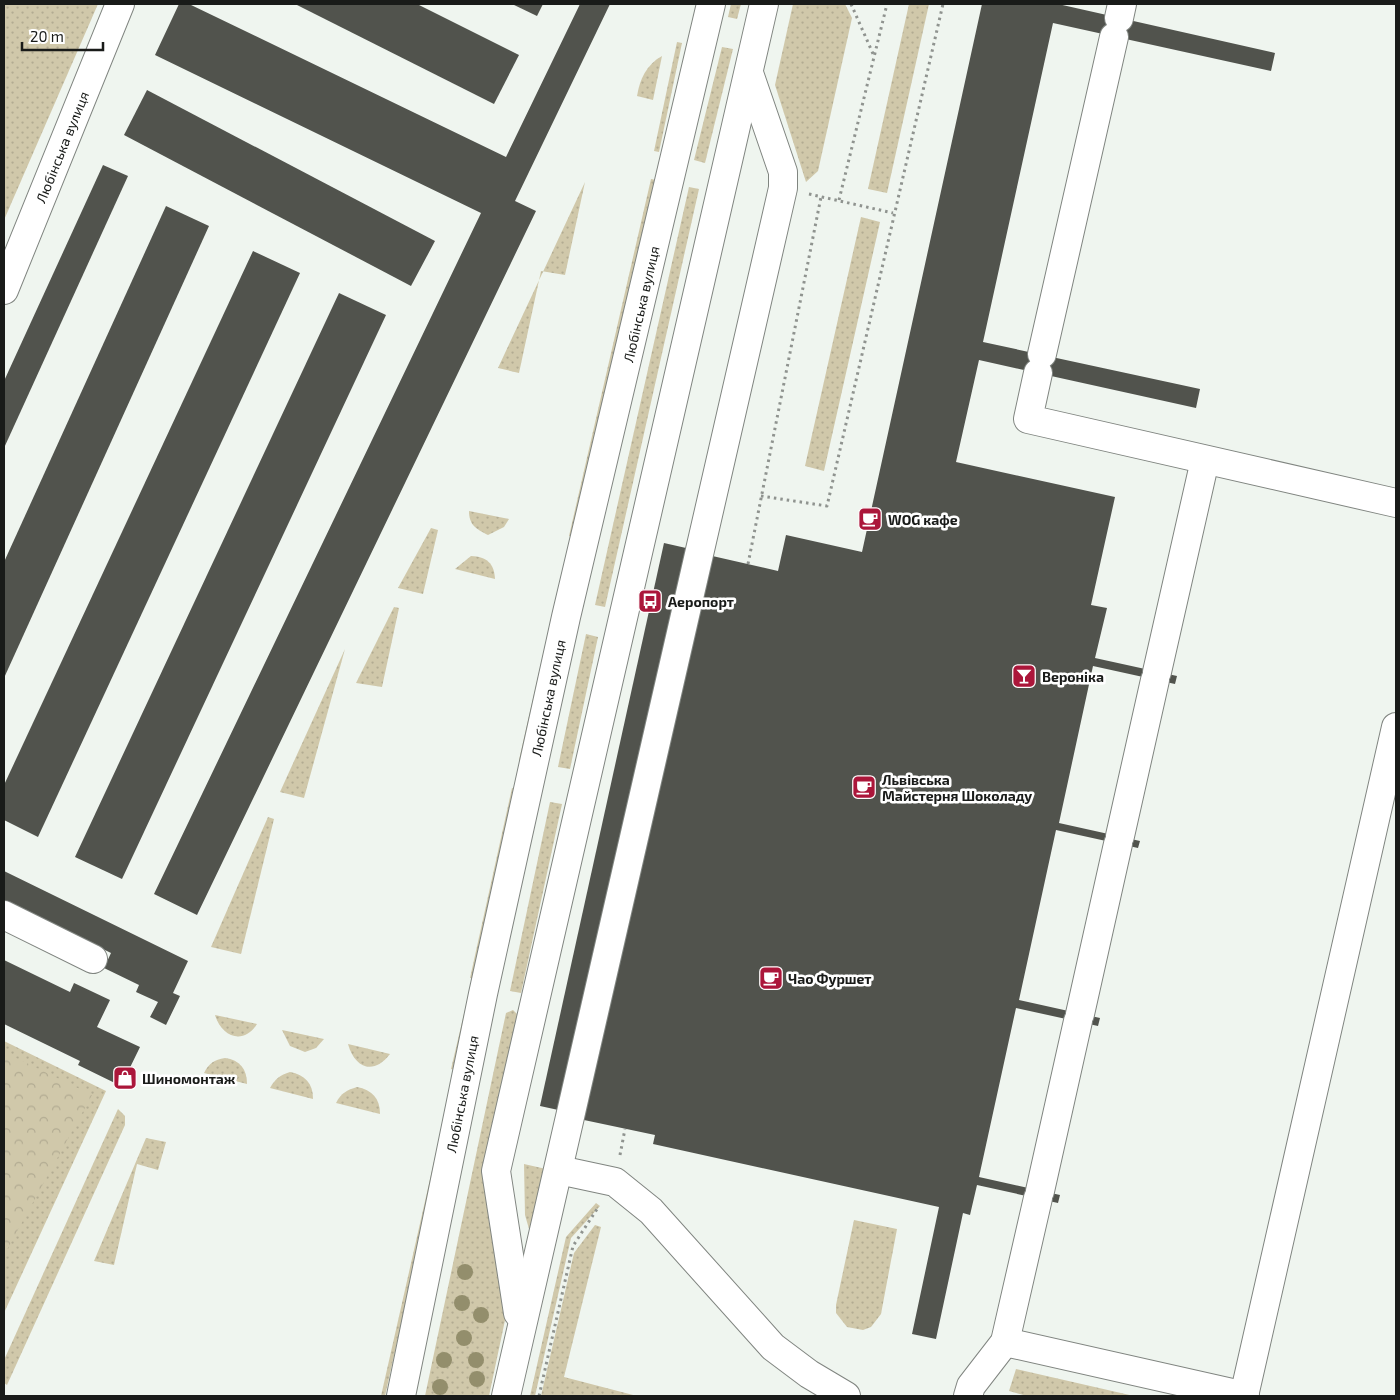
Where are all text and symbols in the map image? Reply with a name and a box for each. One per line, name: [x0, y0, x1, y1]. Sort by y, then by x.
scale bar: [22, 20, 104, 52]
text: 20 m: [30, 27, 64, 45]
street label: Любінська вулиця: [32, 89, 92, 205]
street label: Любінська вулиця: [619, 244, 663, 364]
cafe icon: WOG кафе: [857, 506, 883, 532]
place label: WOG кафе: [888, 511, 958, 528]
bus stop icon: Аеропорт: [637, 588, 663, 614]
place label: Аеропорт: [668, 593, 734, 610]
street label: Любінська вулиця: [527, 638, 569, 758]
bar icon: Вероніка: [1011, 663, 1037, 689]
place label: Вероніка: [1042, 668, 1104, 685]
place label: Львівська Майстерня Шоколаду: [882, 771, 1032, 804]
cafe icon: Львівська Майстерня Шоколаду: [851, 774, 877, 800]
cafe icon: Чао Фуршет: [758, 965, 784, 991]
place label: Чао Фуршет: [788, 970, 872, 987]
street label: Любінська вулиця: [442, 1034, 482, 1154]
shop icon: Шиномонтаж: [112, 1065, 138, 1091]
place label: Шиномонтаж: [142, 1070, 236, 1087]

